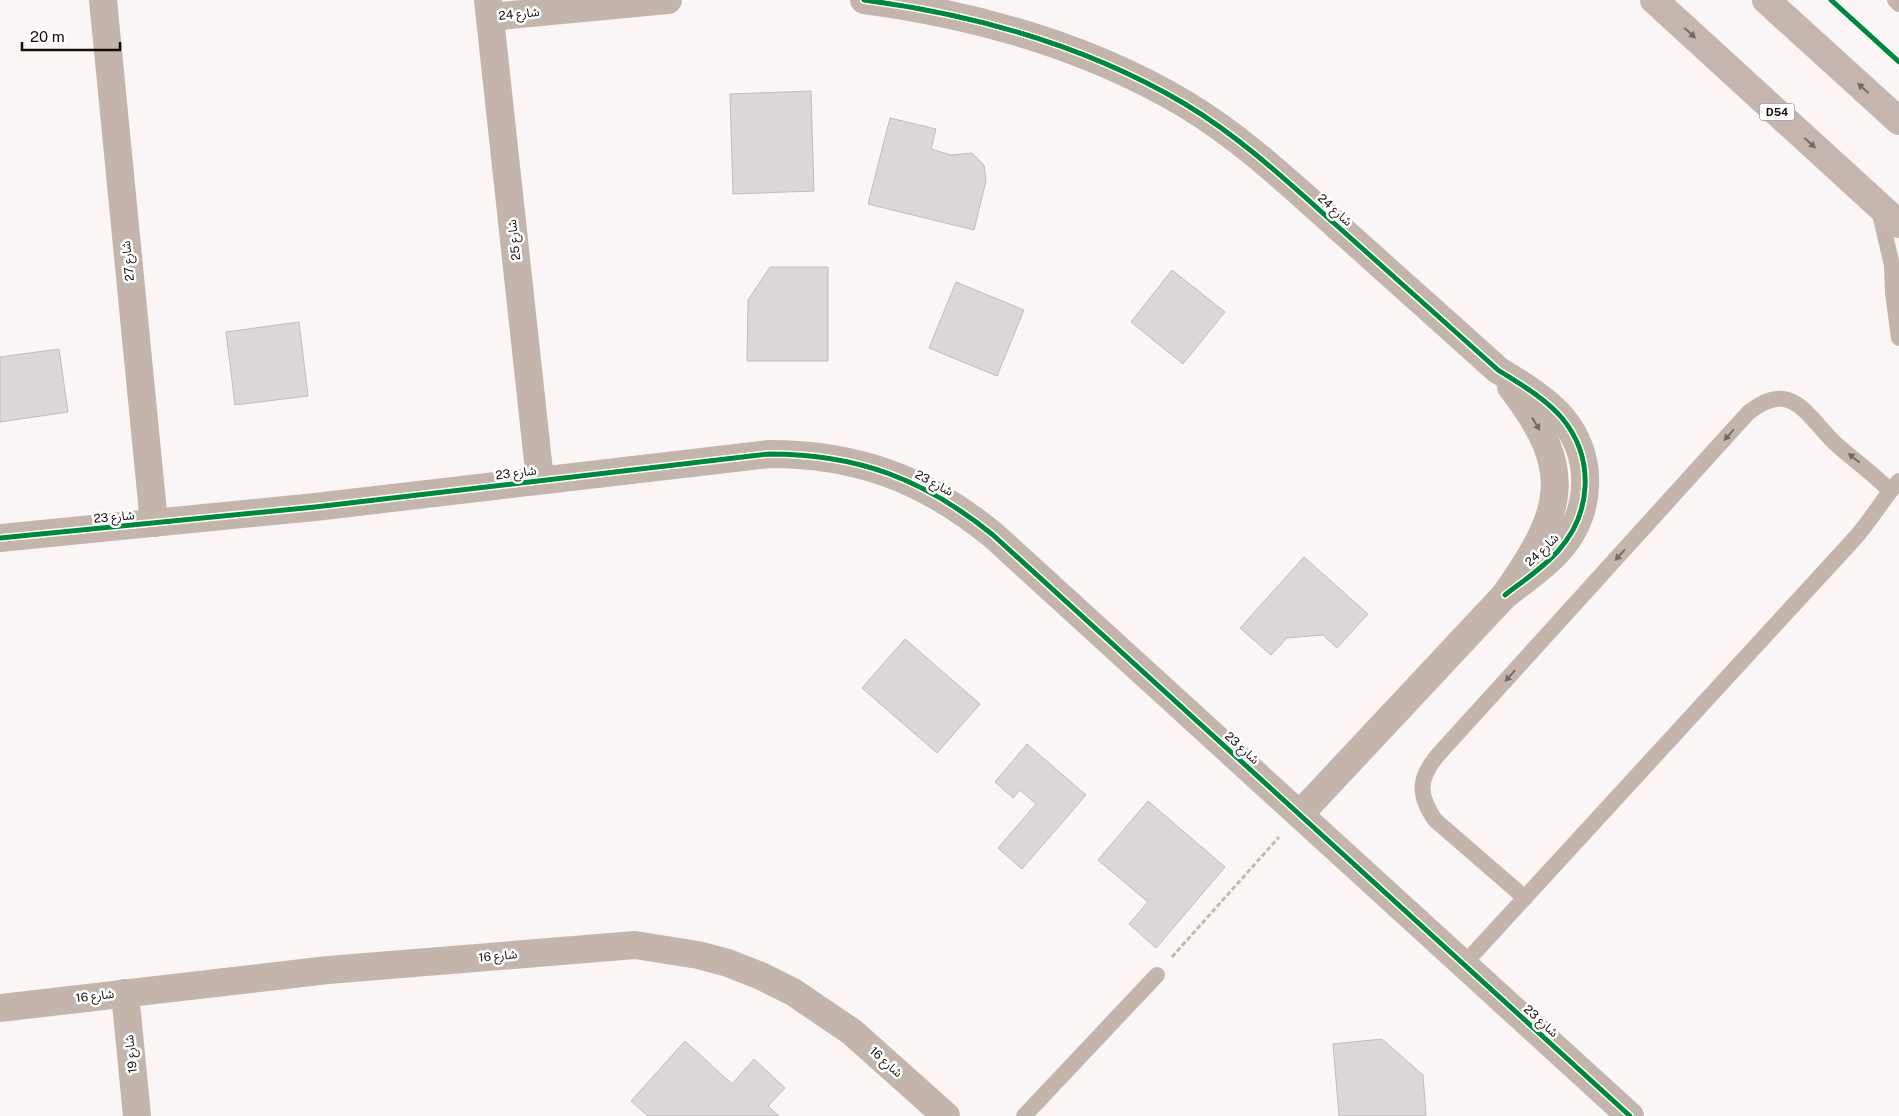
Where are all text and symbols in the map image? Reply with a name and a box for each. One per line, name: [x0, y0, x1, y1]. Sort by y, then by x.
street label: شارع 24: [498, 5, 540, 25]
scale bar: [22, 20, 120, 52]
one-way arrow: [1684, 27, 1696, 39]
text: 20 m: [30, 28, 65, 45]
one-way arrow: [1857, 82, 1869, 94]
road number: D54: [1760, 104, 1794, 120]
one-way arrow: [1803, 137, 1815, 149]
street label: شارع 24: [1314, 191, 1355, 230]
street label: شارع 25: [505, 219, 525, 261]
street label: شارع 27: [119, 240, 139, 282]
one-way arrow: [1532, 417, 1541, 430]
one-way arrow: [1723, 428, 1735, 440]
one-way arrow: [1847, 453, 1860, 464]
street label: شارع 23: [495, 464, 537, 484]
street label: شارع 23: [912, 467, 955, 501]
street label: شارع 23: [93, 508, 135, 528]
street label: شارع 24: [1522, 531, 1563, 571]
one-way arrow: [1614, 549, 1625, 562]
one-way arrow: [1504, 669, 1516, 681]
street label: شارع 23: [1221, 729, 1262, 768]
street label: شارع 16: [478, 947, 518, 967]
street label: شارع 16: [75, 987, 115, 1007]
street label: شارع 23: [1520, 1002, 1561, 1041]
street label: شارع 19: [122, 1034, 142, 1074]
street label: شارع 16: [866, 1044, 905, 1082]

